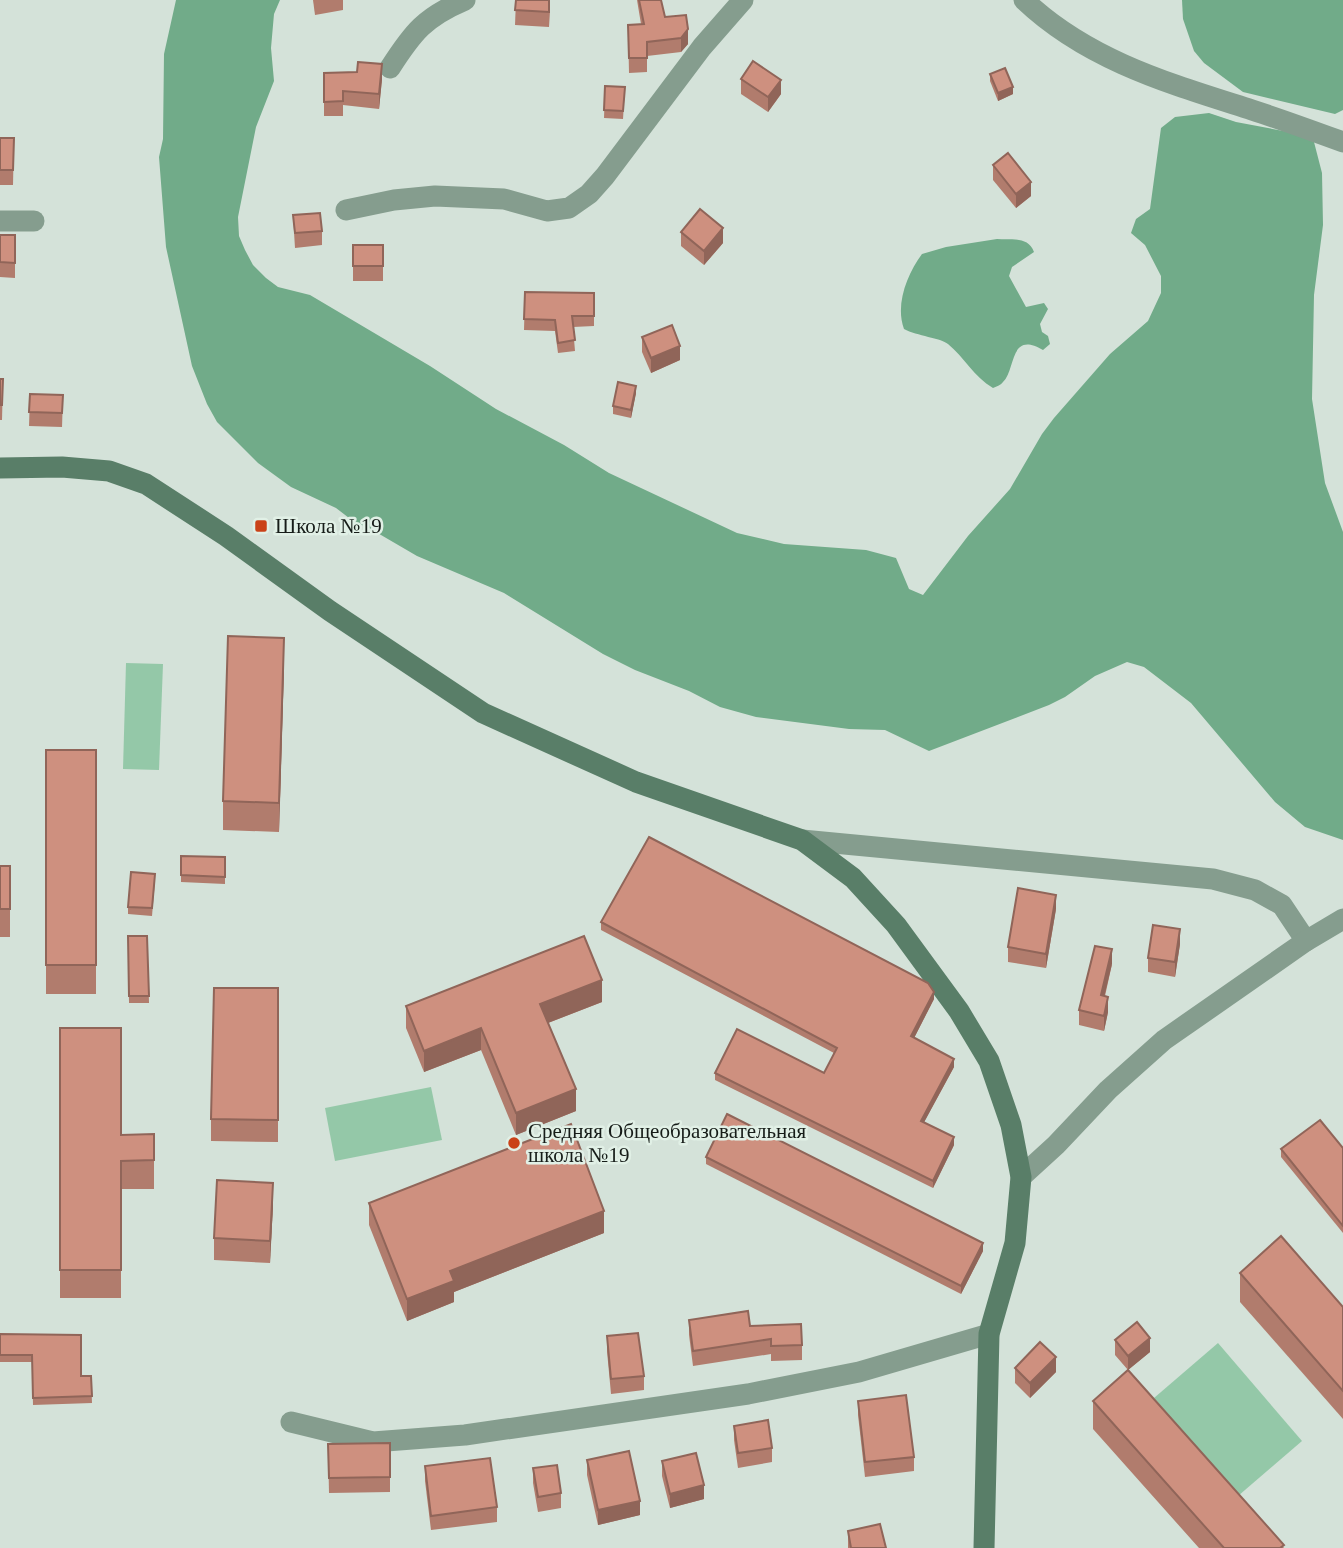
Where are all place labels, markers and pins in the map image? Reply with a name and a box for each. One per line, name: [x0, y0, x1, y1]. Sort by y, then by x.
place label: Школа №19: [275, 514, 382, 538]
marker: Школа №19: [253, 518, 269, 534]
place label: Средняя Общеобразовательная школа №19: [528, 1119, 807, 1167]
marker: Средняя Общеобразовательная школа №19: [506, 1135, 522, 1151]

